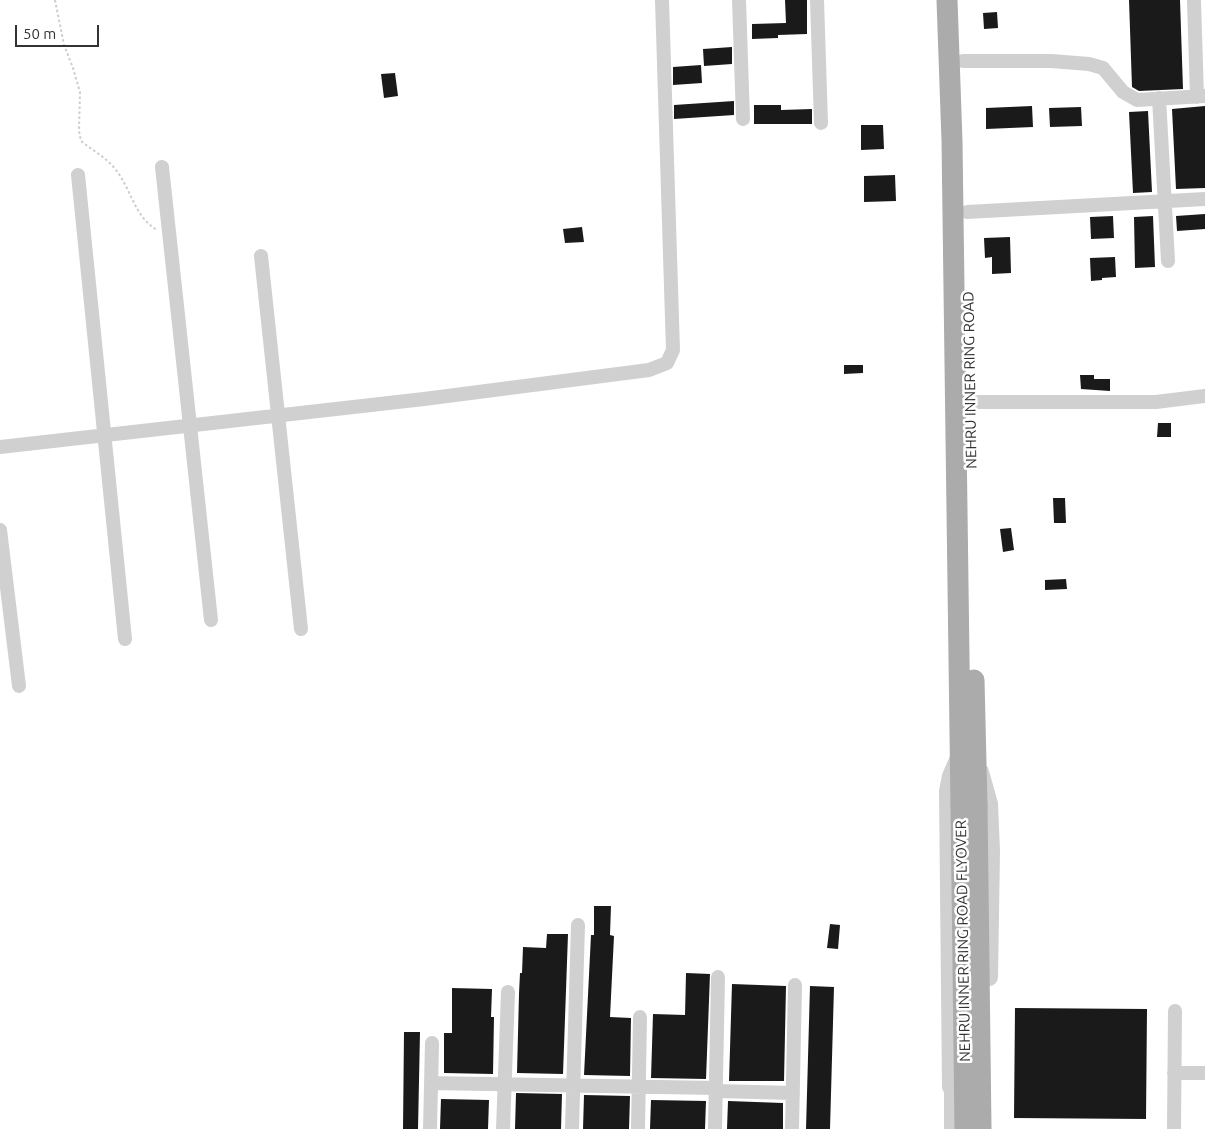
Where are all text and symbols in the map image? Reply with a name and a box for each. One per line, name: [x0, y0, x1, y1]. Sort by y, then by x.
scale bar: [18, 15, 101, 47]
text: 50 m: [23, 25, 56, 42]
street label: NEHRU INNER RING ROAD: [959, 291, 981, 469]
street label: NEHRU INNER RING ROAD FLYOVER: [952, 820, 974, 1062]

